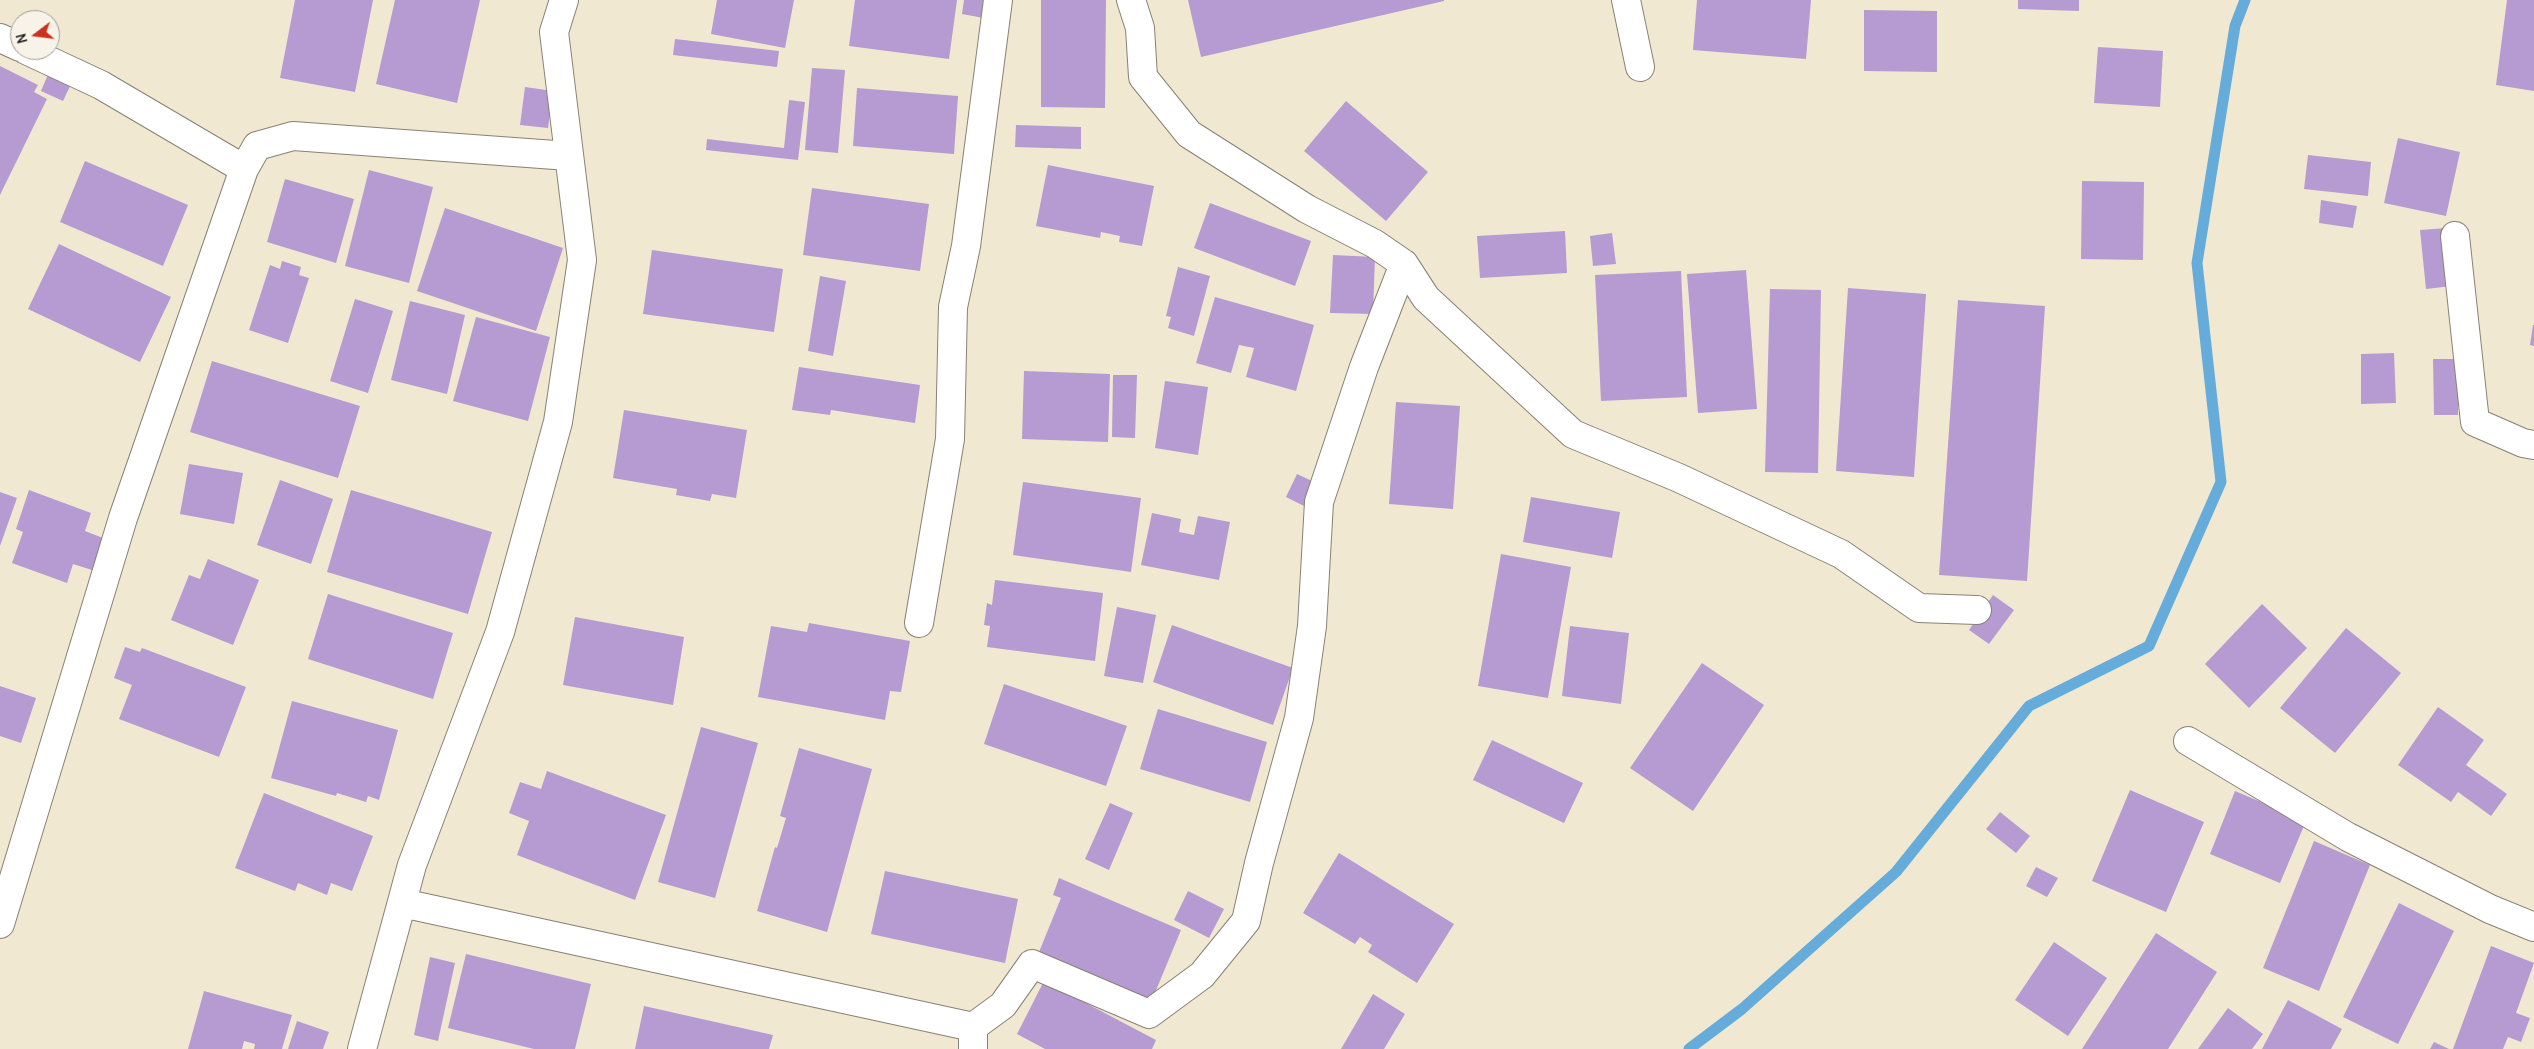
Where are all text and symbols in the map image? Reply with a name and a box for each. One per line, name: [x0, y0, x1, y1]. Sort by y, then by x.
north arrow: [10, 10, 60, 60]
text: N: [12, 32, 31, 46]

